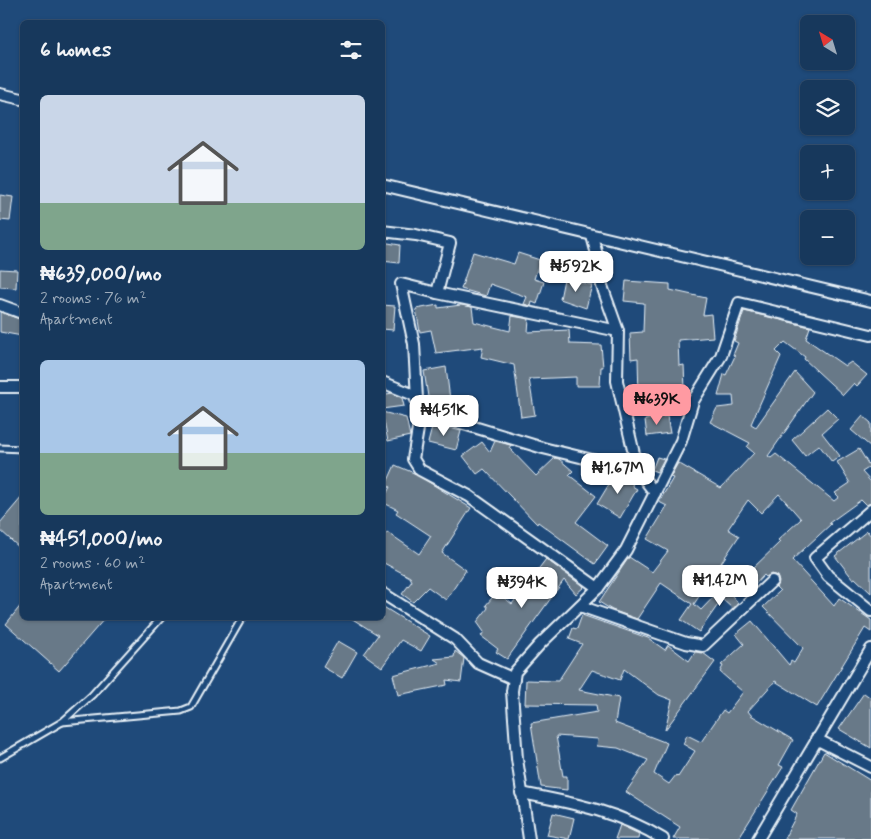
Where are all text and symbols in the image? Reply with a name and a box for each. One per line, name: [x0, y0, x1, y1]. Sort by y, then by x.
north arrow: [800, 15, 855, 70]
map controls: [800, 15, 855, 265]
text: 6 homes: [40, 36, 111, 64]
icon: filters: [337, 36, 365, 64]
button: layers: [800, 80, 855, 135]
icon: home: [158, 128, 248, 218]
button: +: [800, 145, 855, 200]
button: −: [800, 210, 855, 265]
pin: ₦592K: [541, 250, 611, 293]
text: ₦592K: [550, 256, 602, 277]
text: ₦639,000/mo: [40, 260, 162, 288]
text: 2 rooms · 76 m²: [40, 288, 147, 309]
text: Apartment: [40, 309, 113, 330]
pin: ₦639K: [622, 384, 692, 426]
text: ₦639K: [634, 389, 680, 410]
icon: home: [158, 393, 248, 483]
pin: ₦451K: [409, 394, 479, 437]
text: ₦451K: [421, 400, 467, 421]
pin: ₦1.67M: [577, 452, 659, 495]
text: ₦1.67M: [592, 458, 644, 479]
text: ₦451,000/mo: [40, 525, 163, 553]
text: 2 rooms · 60 m²: [40, 553, 145, 574]
pin: ₦1.42M: [679, 564, 761, 607]
pin: ₦394K: [487, 566, 557, 609]
text: ₦1.42M: [693, 570, 747, 591]
text: ₦394K: [497, 572, 547, 593]
text: Apartment: [40, 574, 113, 595]

